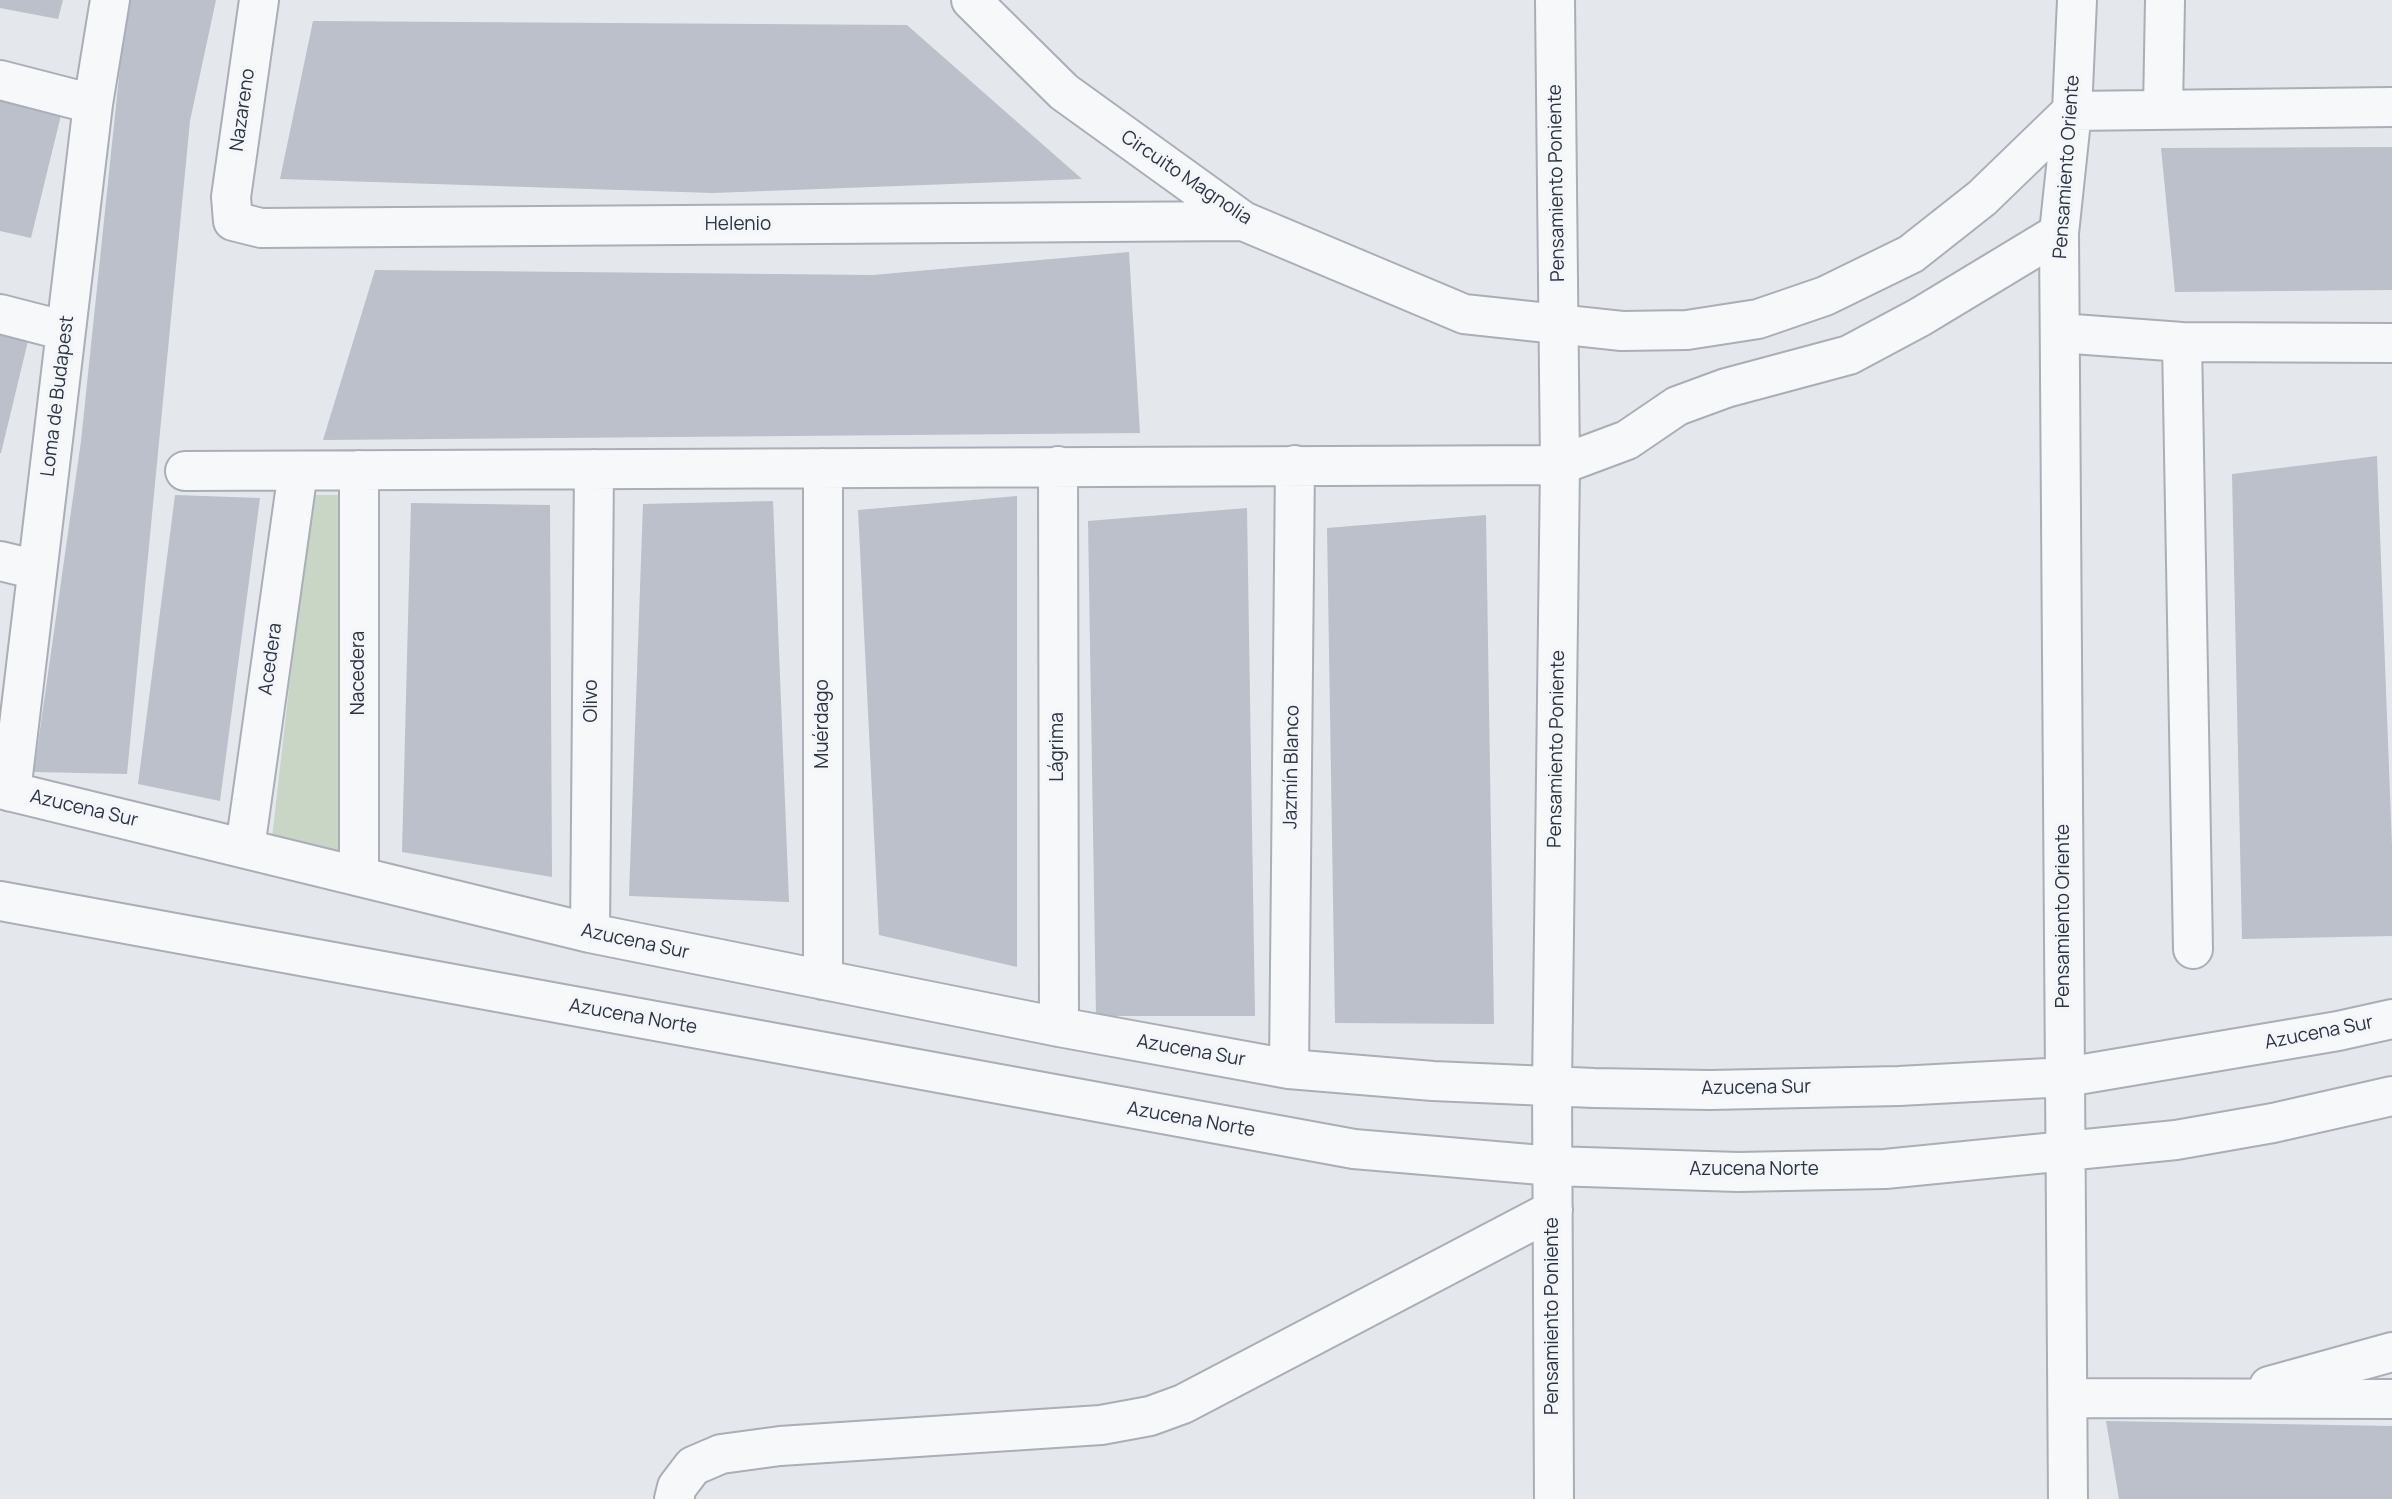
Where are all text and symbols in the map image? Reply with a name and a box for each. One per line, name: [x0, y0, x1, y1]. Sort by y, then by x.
street label: Nazareno: [226, 67, 260, 153]
street label: Pensamiento Oriente: [2049, 74, 2085, 260]
street label: Pensamiento Poniente: [1544, 84, 1570, 282]
street label: Circuito Magnolia: [1116, 126, 1256, 230]
street label: Helenio: [705, 214, 771, 236]
street label: Loma de Budapest: [37, 314, 79, 478]
street label: Acedera: [255, 621, 287, 697]
street label: Nacedera: [348, 631, 370, 715]
street label: Pensamiento Poniente: [1544, 650, 1570, 848]
street label: Olivo: [581, 679, 603, 723]
street label: Muérdago: [812, 679, 834, 769]
street label: Jazmín Blanco: [1280, 705, 1304, 829]
street label: Lágrima: [1047, 712, 1069, 782]
street label: Azucena Sur: [28, 786, 140, 832]
street label: Pensamiento Oriente: [2053, 824, 2075, 1008]
street label: Azucena Sur: [579, 919, 691, 965]
street label: Azucena Norte: [567, 995, 699, 1039]
street label: Azucena Sur: [2263, 1011, 2375, 1055]
street label: Azucena Sur: [1135, 1030, 1247, 1072]
street label: Azucena Sur: [1701, 1076, 1811, 1100]
street label: Azucena Norte: [1125, 1098, 1257, 1142]
street label: Azucena Norte: [1689, 1159, 1819, 1181]
street label: Pensamiento Poniente: [1542, 1217, 1564, 1415]

